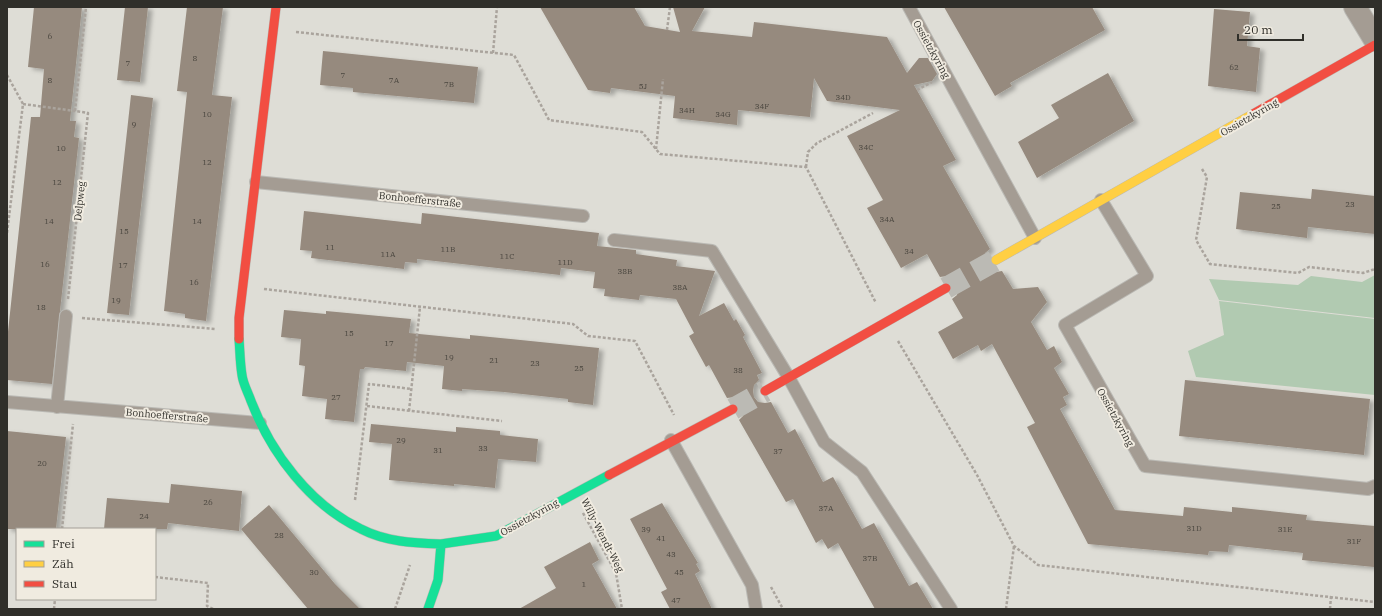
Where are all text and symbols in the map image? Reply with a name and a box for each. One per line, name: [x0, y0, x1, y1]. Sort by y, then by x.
scale bar: [1238, 16, 1303, 42]
street label: Ossietzkyring: [910, 18, 953, 81]
text: 20 m: [1244, 22, 1273, 37]
house number: 6: [48, 31, 53, 41]
house number: 8: [193, 53, 198, 63]
house number: 7: [126, 58, 131, 68]
house number: 62: [1229, 62, 1239, 72]
house number: 7: [341, 70, 346, 80]
house number: 8: [48, 75, 53, 85]
house number: 7A: [389, 75, 400, 85]
house number: 7B: [444, 79, 454, 89]
house number: 5J: [639, 81, 648, 91]
house number: 34D: [835, 92, 851, 102]
street label: Ossietzkyring: [1218, 95, 1281, 139]
house number: 34F: [755, 101, 769, 111]
house number: 34H: [679, 105, 695, 115]
house number: 10: [202, 109, 212, 119]
house number: 34G: [715, 109, 731, 119]
house number: 9: [132, 119, 137, 129]
house number: 34C: [859, 142, 873, 152]
house number: 10: [56, 143, 66, 153]
house number: 12: [202, 157, 212, 167]
house number: 12: [52, 177, 62, 187]
street label: Delpweg: [71, 180, 88, 222]
street label: Bonhoefferstraße: [378, 189, 462, 210]
house number: 23: [1345, 199, 1355, 209]
house number: 25: [1271, 201, 1281, 211]
house number: 34A: [879, 214, 895, 224]
house number: 14: [44, 216, 54, 226]
house number: 14: [192, 216, 202, 226]
house number: 15: [119, 226, 129, 236]
house number: 11: [325, 242, 335, 252]
house number: 11B: [441, 244, 455, 254]
house number: 34: [904, 246, 914, 256]
house number: 11A: [380, 249, 396, 259]
house number: 11C: [500, 251, 514, 261]
house number: 11D: [557, 257, 573, 267]
house number: 16: [40, 259, 50, 269]
house number: 17: [118, 260, 128, 270]
house number: 38B: [618, 266, 632, 276]
house number: 16: [189, 277, 199, 287]
house number: 38A: [672, 282, 688, 292]
house number: 19: [111, 295, 121, 305]
house number: 18: [36, 302, 46, 312]
house number: 15: [344, 328, 354, 338]
house number: 17: [384, 338, 394, 348]
house number: 19: [444, 352, 454, 362]
house number: 21: [489, 355, 499, 365]
house number: 23: [530, 358, 540, 368]
house number: 25: [574, 363, 584, 373]
house number: 38: [733, 365, 743, 375]
street label: Ossietzkyring: [1094, 386, 1137, 449]
house number: 27: [331, 392, 341, 402]
street label: Bonhoefferstraße: [125, 405, 209, 426]
house number: 29: [396, 435, 406, 445]
house number: 33: [478, 443, 488, 453]
house number: 31: [433, 445, 443, 455]
house number: 37: [773, 446, 783, 456]
house number: 20: [37, 458, 47, 468]
street label: Ossietzkyring: [498, 496, 561, 539]
street label: Willy-Wendt-Weg: [578, 496, 627, 575]
house number: 26: [203, 497, 213, 507]
house number: 37A: [818, 503, 834, 513]
house number: 24: [139, 511, 149, 521]
house number: 31D: [1186, 523, 1202, 533]
house number: 39: [641, 524, 651, 534]
house number: 31E: [1278, 524, 1292, 534]
legend: [16, 528, 156, 600]
house number: 28: [274, 530, 284, 540]
house number: 41: [656, 533, 666, 543]
text: Frei: [52, 536, 75, 551]
house number: 31F: [1347, 536, 1361, 546]
house number: 43: [666, 549, 676, 559]
house number: 37B: [863, 553, 877, 563]
text: Zäh: [52, 556, 74, 571]
house number: 30: [309, 567, 319, 577]
house number: 45: [674, 567, 684, 577]
text: Stau: [52, 576, 78, 591]
house number: 1: [582, 579, 587, 589]
house number: 47: [671, 595, 681, 605]

